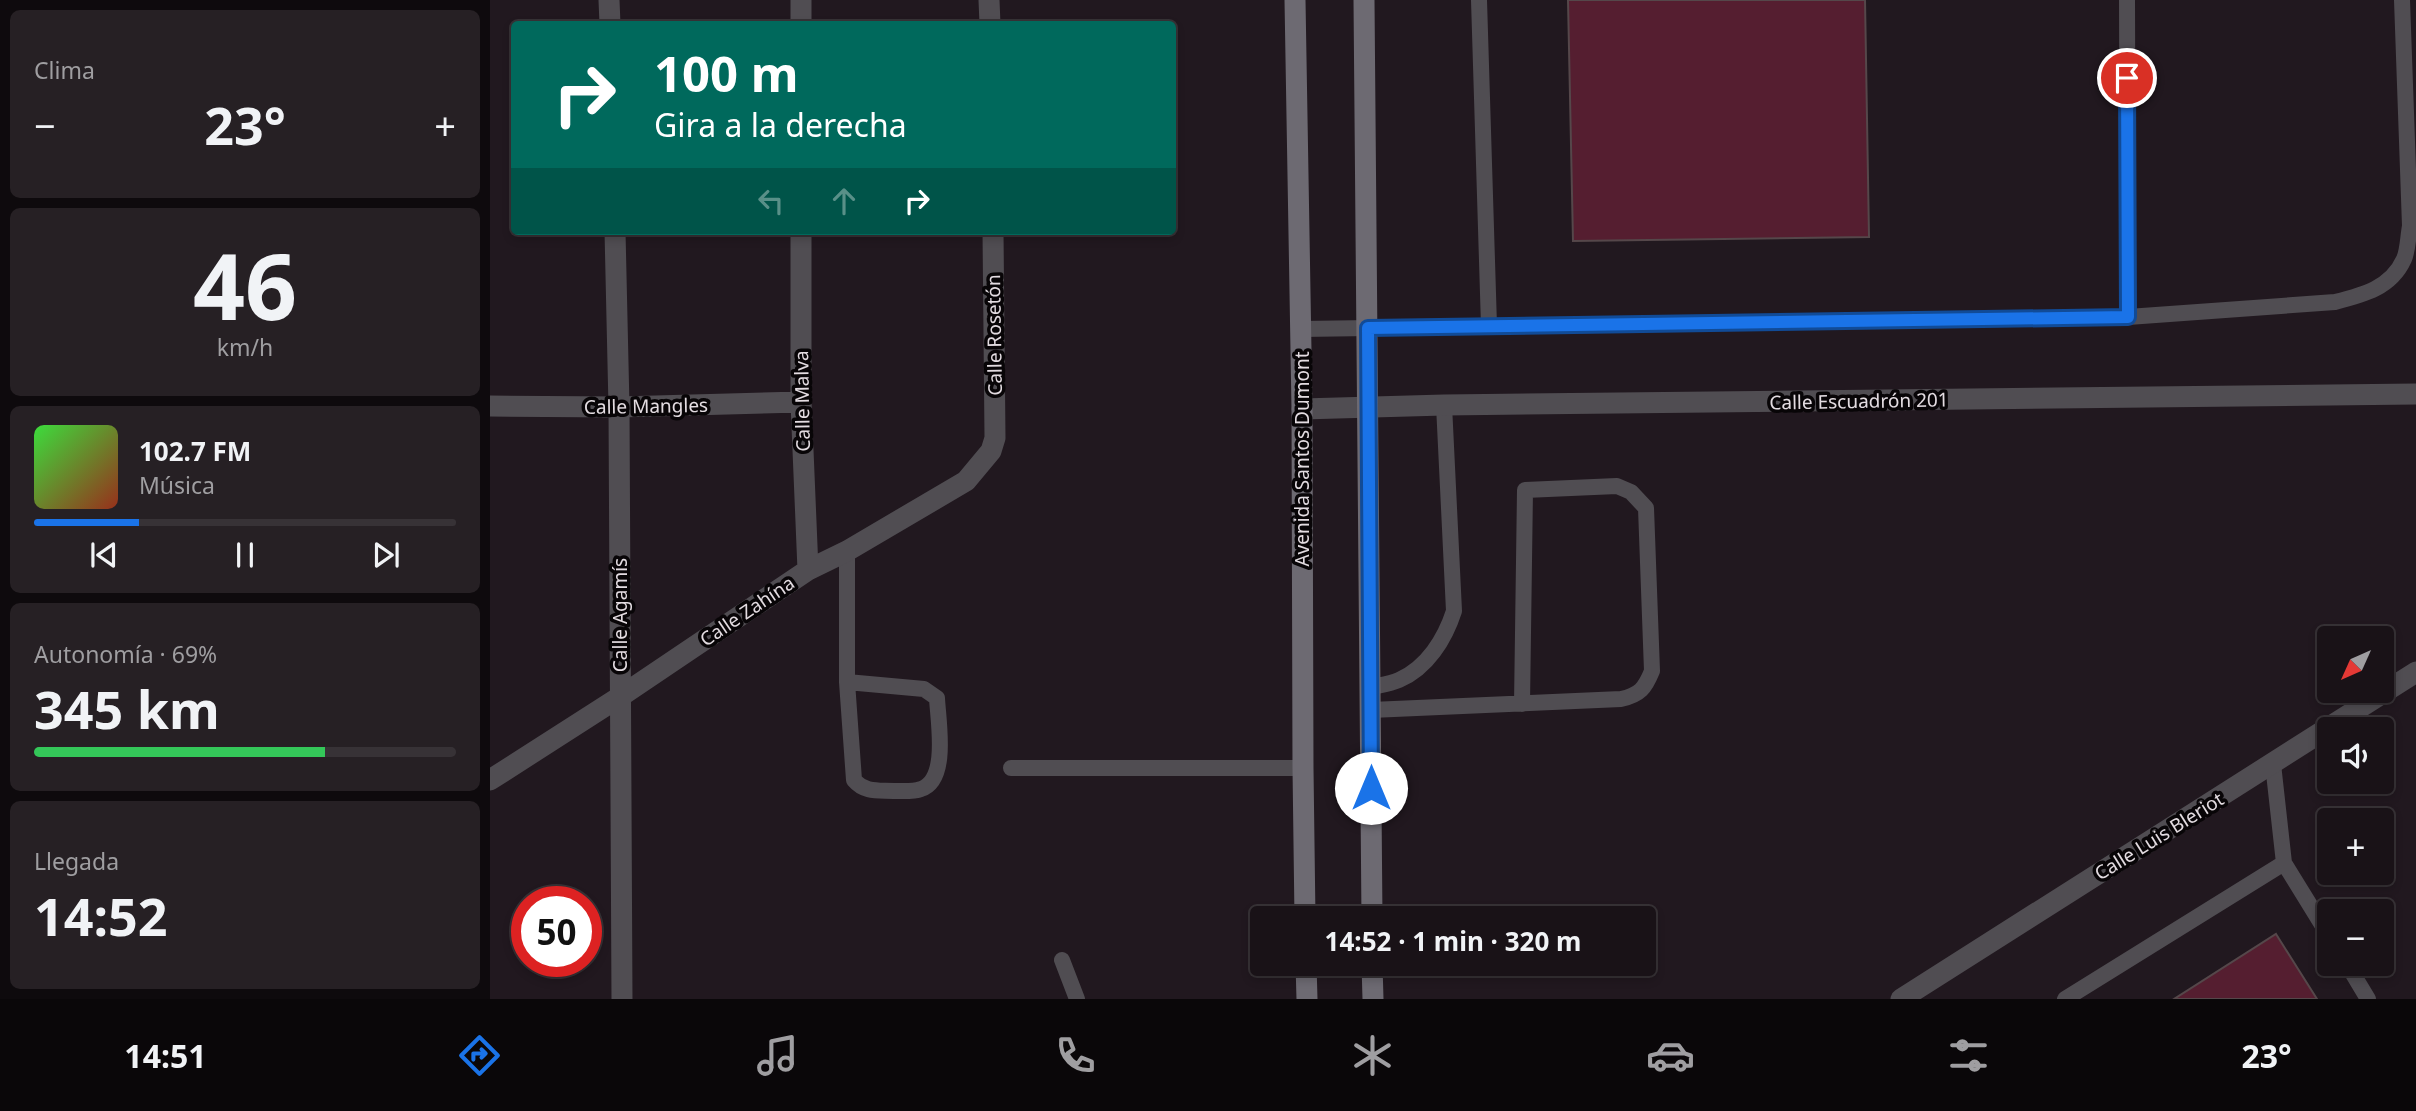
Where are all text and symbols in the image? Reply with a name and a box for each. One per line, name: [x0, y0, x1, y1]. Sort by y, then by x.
text: 100 m: [654, 40, 799, 106]
pin: [2097, 48, 2157, 108]
icon: right: [539, 49, 630, 140]
text: Clima: [34, 54, 95, 86]
icon: arrive: [2108, 59, 2146, 97]
text: 23°: [204, 89, 286, 160]
text: −: [34, 99, 56, 151]
text: +: [434, 99, 456, 151]
text: Gira a la derecha: [654, 103, 907, 146]
icon: left: [752, 182, 790, 220]
icon: ahead: [825, 182, 863, 220]
icon: right: [898, 182, 936, 220]
text: 46: [193, 223, 297, 347]
street label: Calle Rosetón: [980, 274, 1008, 396]
text: km/h: [217, 331, 273, 363]
street label: Calle Malva: [788, 350, 816, 452]
street label: Avenida Santos Dumont: [1289, 351, 1315, 567]
street label: Calle Escuadrón 201: [1769, 386, 1949, 416]
street label: Calle Mangles: [584, 392, 708, 420]
text: 102.7 FM: [139, 433, 251, 469]
text: Música: [139, 469, 215, 501]
icon: previous: [85, 536, 123, 574]
icon: pause: [226, 536, 264, 574]
icon: next: [367, 536, 405, 574]
street label: Calle Agamís: [607, 558, 633, 672]
street label: Calle Zahína: [695, 570, 799, 652]
north arrow: [2317, 626, 2394, 704]
map controls: [2317, 626, 2394, 976]
text: Autonomía · 69%: [34, 638, 217, 670]
text: 345 km: [34, 673, 220, 744]
button: sound: [2317, 717, 2394, 794]
position arrow: [1334, 751, 1408, 825]
street label: Calle Luis Bleriot: [2089, 786, 2229, 886]
button: +: [2317, 808, 2394, 885]
text: Llegada: [34, 845, 119, 877]
text: 14:52: [34, 880, 168, 951]
speed limit sign: 50: [511, 886, 602, 977]
button: −: [2317, 899, 2394, 976]
text: 14:52 · 1 min · 320 m: [1325, 923, 1581, 959]
icon: directions: [455, 1031, 504, 1080]
icon: music: [753, 1031, 802, 1080]
icon: phone: [1051, 1031, 1100, 1080]
icon: climate: [1348, 1031, 1397, 1080]
icon: car: [1646, 1031, 1695, 1080]
icon: filters: [1944, 1031, 1993, 1080]
text: 14:51: [124, 1034, 207, 1077]
text: 23°: [2241, 1034, 2292, 1077]

